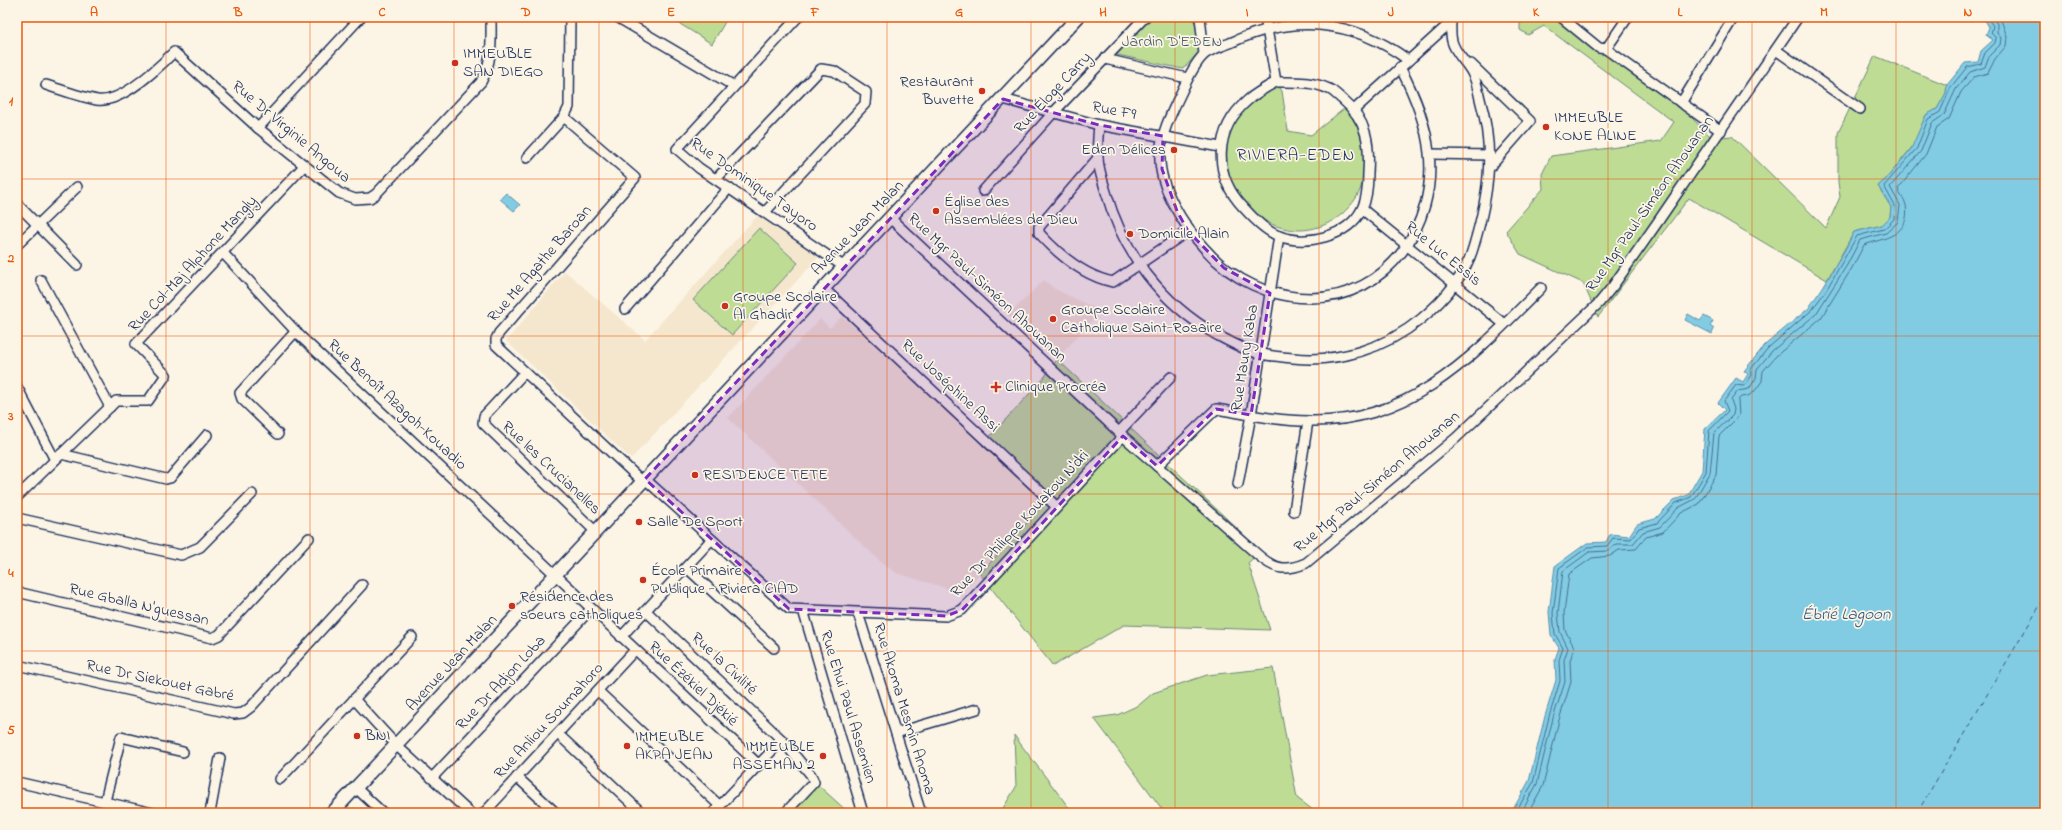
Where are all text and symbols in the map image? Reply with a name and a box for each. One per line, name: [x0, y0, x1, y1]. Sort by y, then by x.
text: A: [90, 3, 98, 22]
text: B: [233, 3, 243, 22]
text: C: [378, 3, 386, 22]
text: D: [520, 3, 531, 22]
text: E: [667, 3, 675, 22]
text: F: [810, 3, 820, 22]
text: G: [955, 3, 963, 22]
text: H: [1099, 3, 1107, 22]
text: I: [1245, 3, 1249, 22]
text: J: [1388, 3, 1394, 22]
text: K: [1533, 3, 1540, 22]
text: L: [1678, 3, 1684, 22]
text: M: [1820, 3, 1828, 22]
text: N: [1964, 3, 1973, 22]
park label: Jardin D'EDEN: [1122, 30, 1222, 54]
place label: IMMEUBLE SAN DIEGO: [463, 42, 543, 84]
street label: Rue Éloge Carry: [1009, 47, 1097, 139]
marker: IMMEUBLE SAN DIEGO: [450, 58, 460, 68]
place label: Restaurant Buvette: [900, 70, 975, 112]
street label: Rue Dr Virginie Angoua: [226, 75, 356, 189]
marker: Restaurant Buvette: [977, 86, 987, 96]
text: 1: [9, 92, 14, 111]
street label: Rue F9: [1090, 95, 1138, 127]
place label: IMMEUBLE KONE ALINE: [1554, 106, 1637, 148]
street label: Rue Mgr Paul-Siméon Ahouanan: [1580, 111, 1720, 297]
marker: IMMEUBLE KONE ALINE: [1541, 122, 1551, 132]
street label: Rue Dominique Tayoro: [685, 132, 823, 238]
place label: Eden Délices: [1081, 138, 1166, 162]
district label: RIVIERA-EDEN: [1237, 143, 1355, 168]
marker: Eden Délices: [1169, 145, 1179, 155]
street label: Avenue Jean Malan: [806, 175, 910, 281]
street label: Rue Col-Maj Alphone Mangly: [123, 190, 263, 338]
place label: Église des Assemblées de Dieu: [944, 190, 1078, 232]
street label: Rue Me Agathe Baroan: [482, 200, 598, 328]
marker: Église des Assemblées de Dieu: [931, 206, 941, 216]
street label: Rue Mgr Paul-Siméon Ahouanan: [902, 207, 1072, 369]
street label: Rue Luc Essis: [1400, 216, 1486, 292]
place label: Domicile Alain: [1137, 222, 1229, 246]
marker: Domicile Alain: [1125, 229, 1135, 239]
text: 2: [7, 249, 15, 268]
place label: Groupe Scolaire Al Ghadir: [733, 285, 838, 327]
place label: Groupe Scolaire Catholique Saint-Rosaire: [1061, 298, 1223, 340]
marker: Groupe Scolaire Al Ghadir: [720, 301, 730, 311]
street label: Rue Maury Kaba: [1225, 303, 1265, 413]
marker: Groupe Scolaire Catholique Saint-Rosaire: [1048, 314, 1058, 324]
street label: Rue Benoît Azagoh-Kouadio: [322, 334, 472, 476]
street label: Rue Joséphine Assi: [895, 334, 1005, 438]
place label: Clinique Procréa: [1005, 375, 1107, 399]
marker: Clinique Procréa: [990, 381, 1002, 393]
street label: Rue Mgr Paul-Siméon Ahouanan: [1289, 405, 1465, 559]
text: 3: [7, 407, 14, 426]
street label: Rue les Crucianelles: [496, 415, 606, 521]
street label: Rue Dr Philippe Kouakou N'dri: [945, 445, 1095, 603]
place label: RESIDENCE TETE: [703, 463, 828, 487]
marker: RESIDENCE TETE: [690, 470, 700, 480]
place label: Salle De Sport: [647, 510, 744, 534]
marker: Salle De Sport: [634, 517, 644, 527]
place label: École Primaire Publique - Riviera CIAD: [651, 559, 799, 601]
text: 4: [7, 564, 14, 583]
marker: École Primaire Publique - Riviera CIAD: [638, 575, 648, 585]
street label: Rue Gballa N'guessan: [67, 577, 211, 633]
place label: Résidence des soeurs catholiques: [520, 585, 643, 627]
marker: Résidence des soeurs catholiques: [507, 601, 517, 611]
water label: Ébrié Lagoon: [1802, 602, 1891, 628]
street label: Avenue Jean Malan: [401, 609, 503, 717]
street label: Rue Akoma Mesmin Anoma: [866, 620, 942, 798]
street label: Rue la Civilité: [685, 627, 763, 702]
street label: Rue Ehui Paul Assemien: [813, 628, 883, 787]
street label: Rue Dr Adjon Loba: [450, 630, 552, 736]
street label: Rue Ézékiel Djékié: [643, 636, 744, 733]
street label: Rue Dr Siekouet Gabré: [84, 654, 237, 709]
street label: Rue Anliou Soumahoro: [488, 657, 610, 785]
text: 5: [7, 721, 15, 740]
place label: BNI: [364, 724, 390, 748]
place label: IMMEUBLE AKPA JEAN: [635, 725, 713, 767]
marker: BNI: [352, 731, 362, 741]
place label: IMMEUBLE ASSEMAN 2: [733, 735, 815, 777]
marker: IMMEUBLE AKPA JEAN: [622, 741, 632, 751]
marker: IMMEUBLE ASSEMAN 2: [818, 751, 828, 761]

